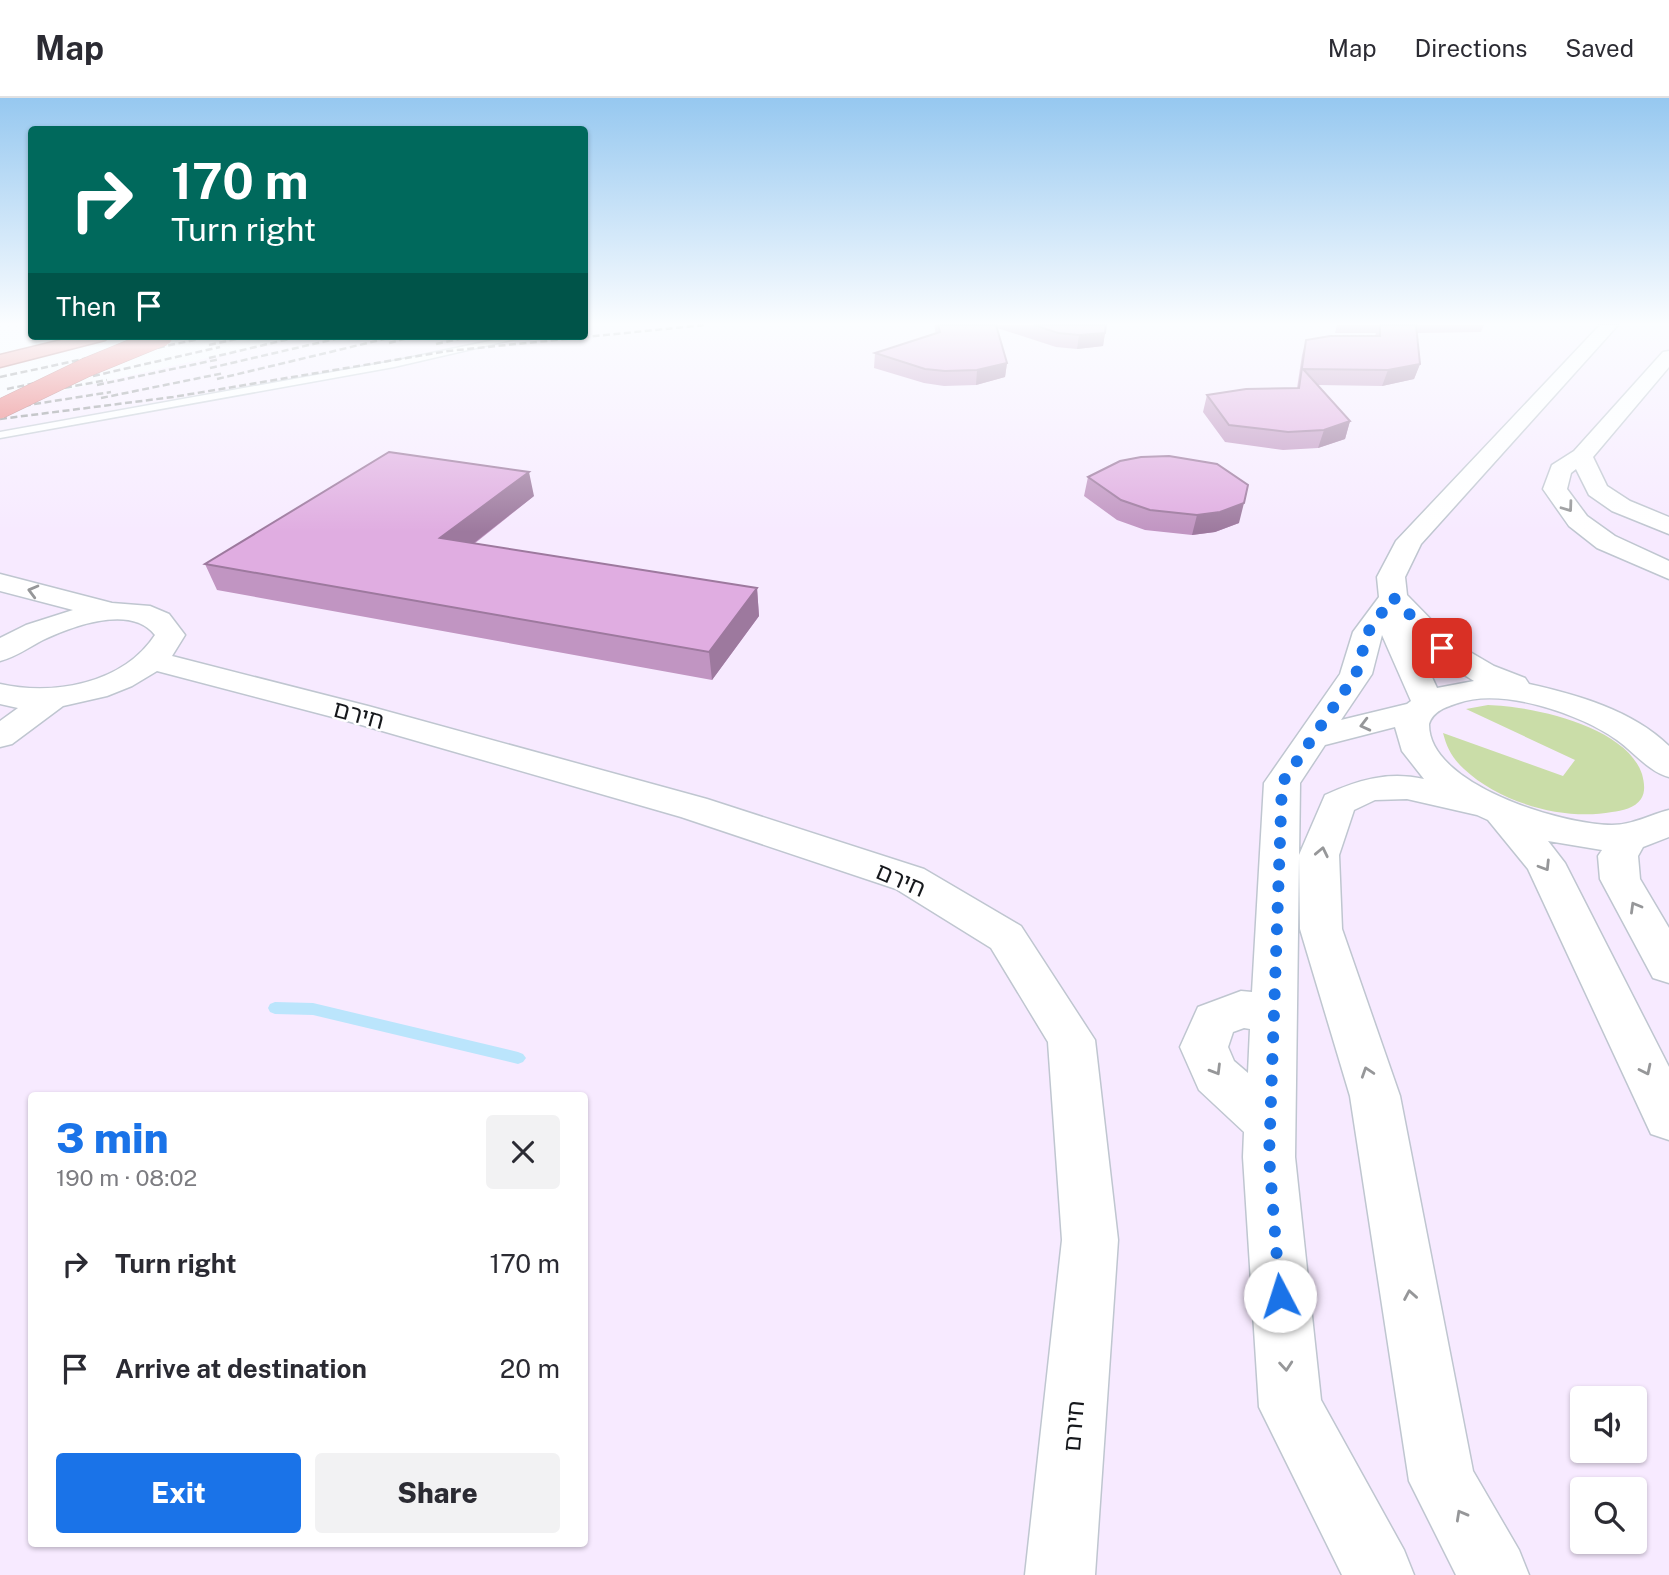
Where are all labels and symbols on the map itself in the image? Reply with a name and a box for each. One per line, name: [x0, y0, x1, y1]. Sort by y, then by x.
one-way arrow: [1560, 500, 1572, 512]
one-way arrow: [27, 584, 39, 599]
pin: [1412, 618, 1472, 678]
street label: חירם: [331, 694, 387, 734]
one-way arrow: [1359, 717, 1371, 731]
one-way arrow: [1313, 847, 1328, 859]
street label: חירם: [872, 856, 930, 902]
one-way arrow: [1537, 858, 1550, 871]
one-way arrow: [1630, 901, 1643, 914]
one-way arrow: [1207, 1062, 1220, 1075]
one-way arrow: [1637, 1063, 1651, 1075]
one-way arrow: [1361, 1066, 1376, 1078]
position arrow: [1243, 1259, 1317, 1333]
one-way arrow: [1403, 1289, 1418, 1301]
one-way arrow: [1278, 1361, 1293, 1372]
street label: חירם: [1057, 1399, 1089, 1453]
one-way arrow: [1456, 1510, 1469, 1523]

